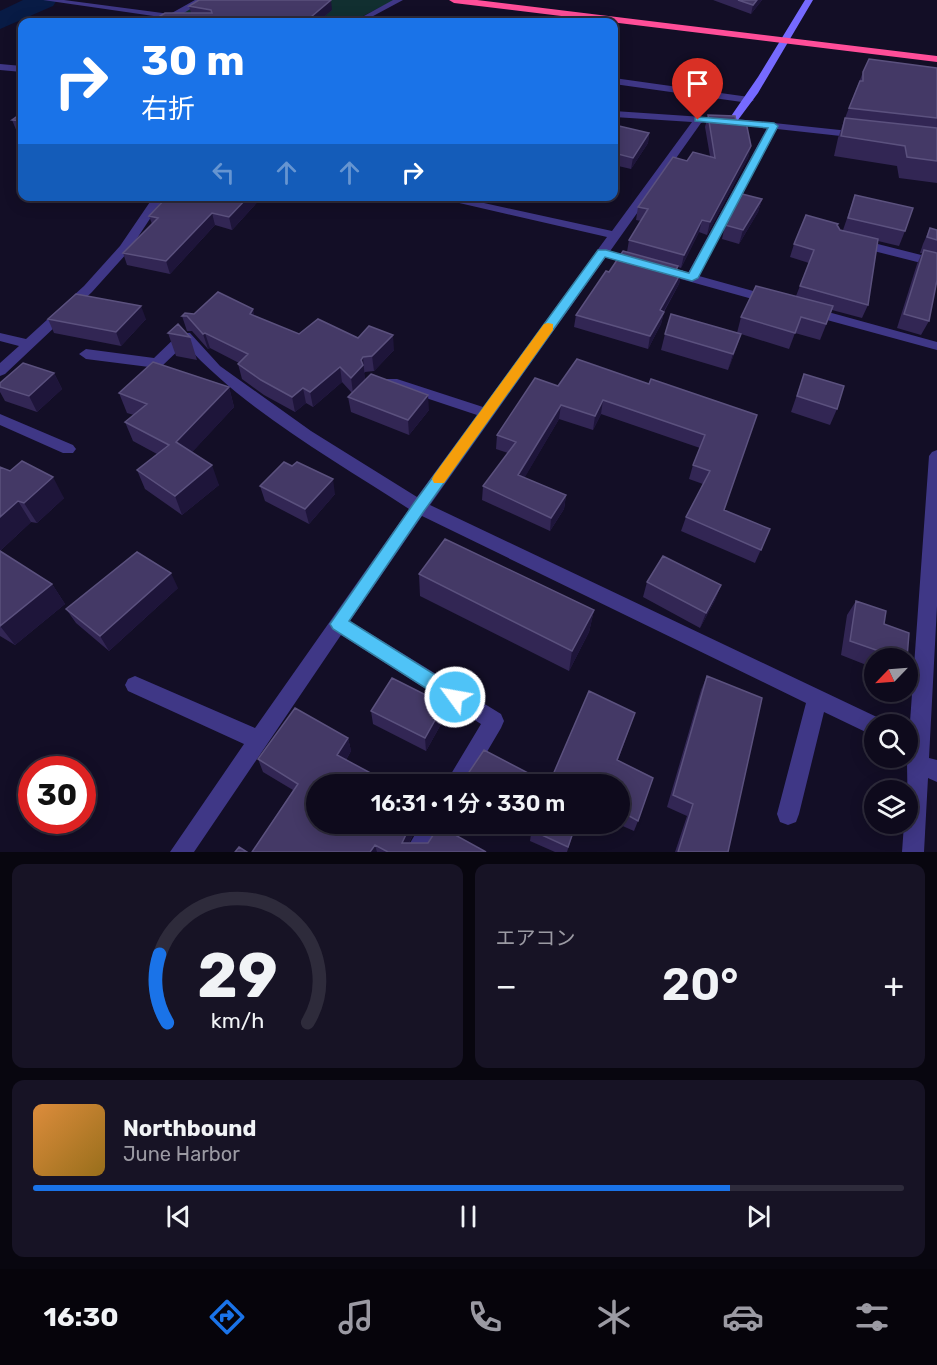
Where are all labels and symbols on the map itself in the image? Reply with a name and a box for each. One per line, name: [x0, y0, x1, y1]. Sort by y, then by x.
pin: [672, 58, 723, 120]
north arrow: [864, 648, 918, 702]
position arrow: [423, 665, 487, 729]
speed limit sign: 30: [18, 756, 96, 834]

